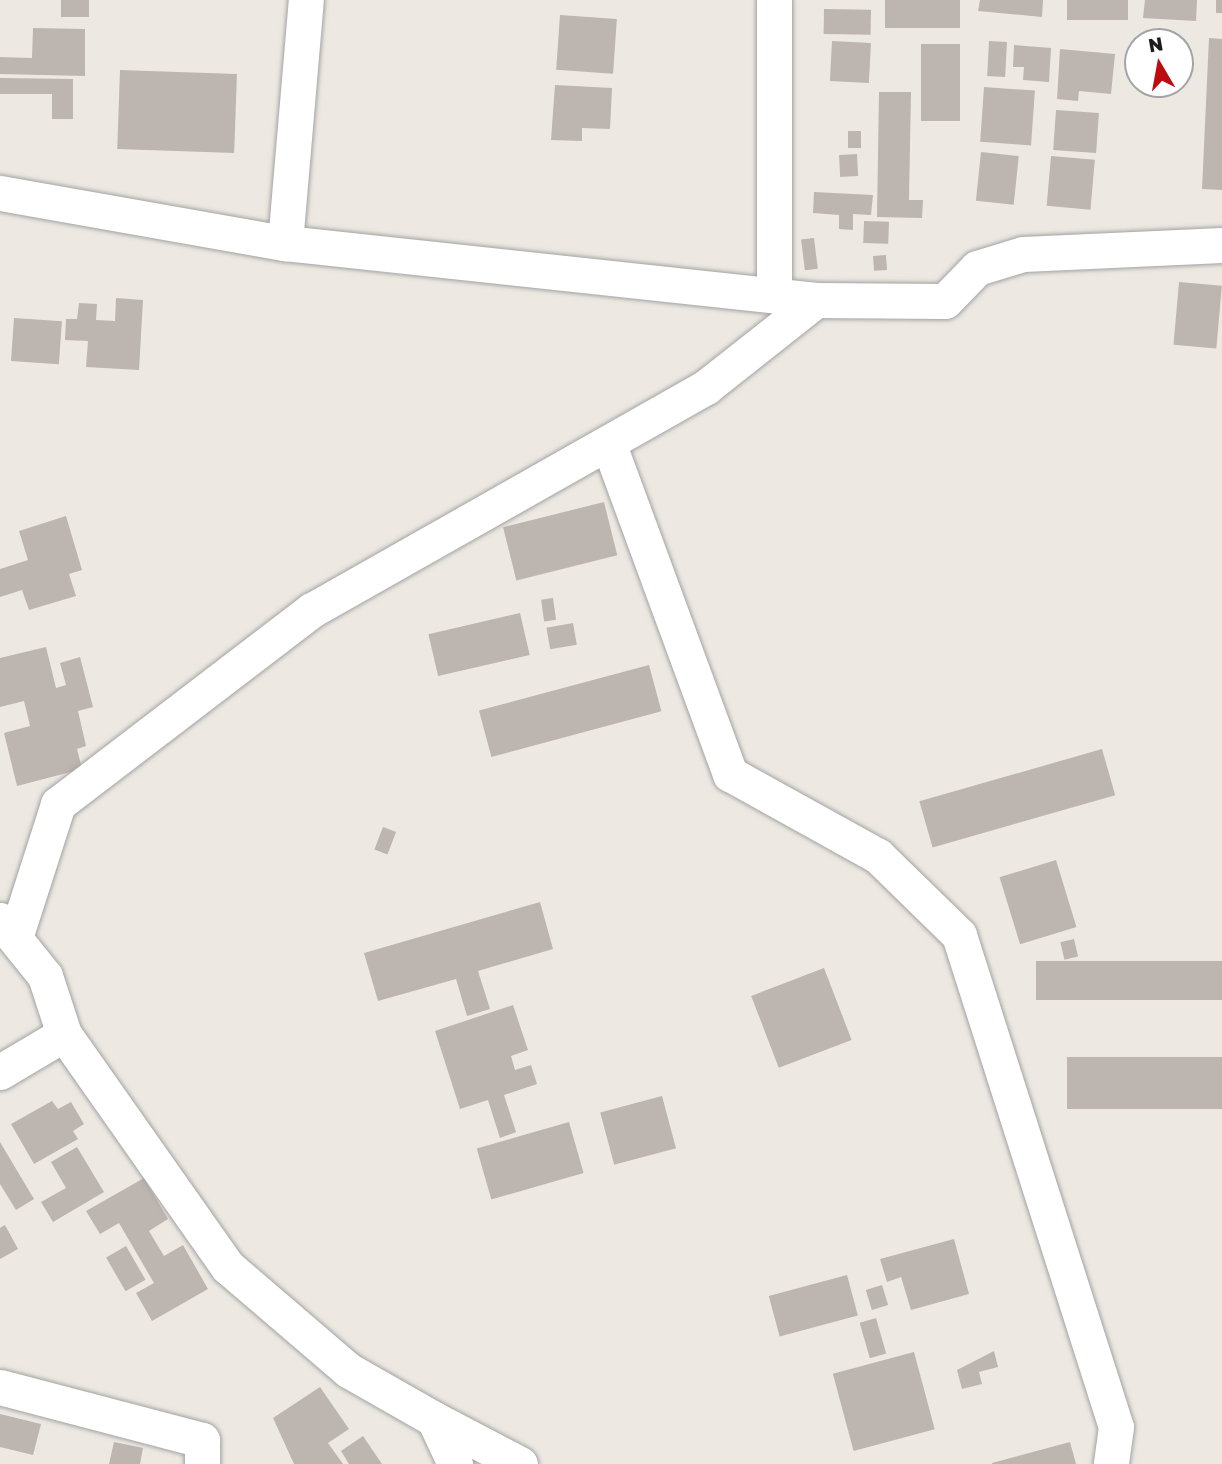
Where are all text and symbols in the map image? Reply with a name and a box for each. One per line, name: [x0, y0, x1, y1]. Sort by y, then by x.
north arrow: [1124, 28, 1194, 98]
text: N: [1146, 31, 1165, 56]

